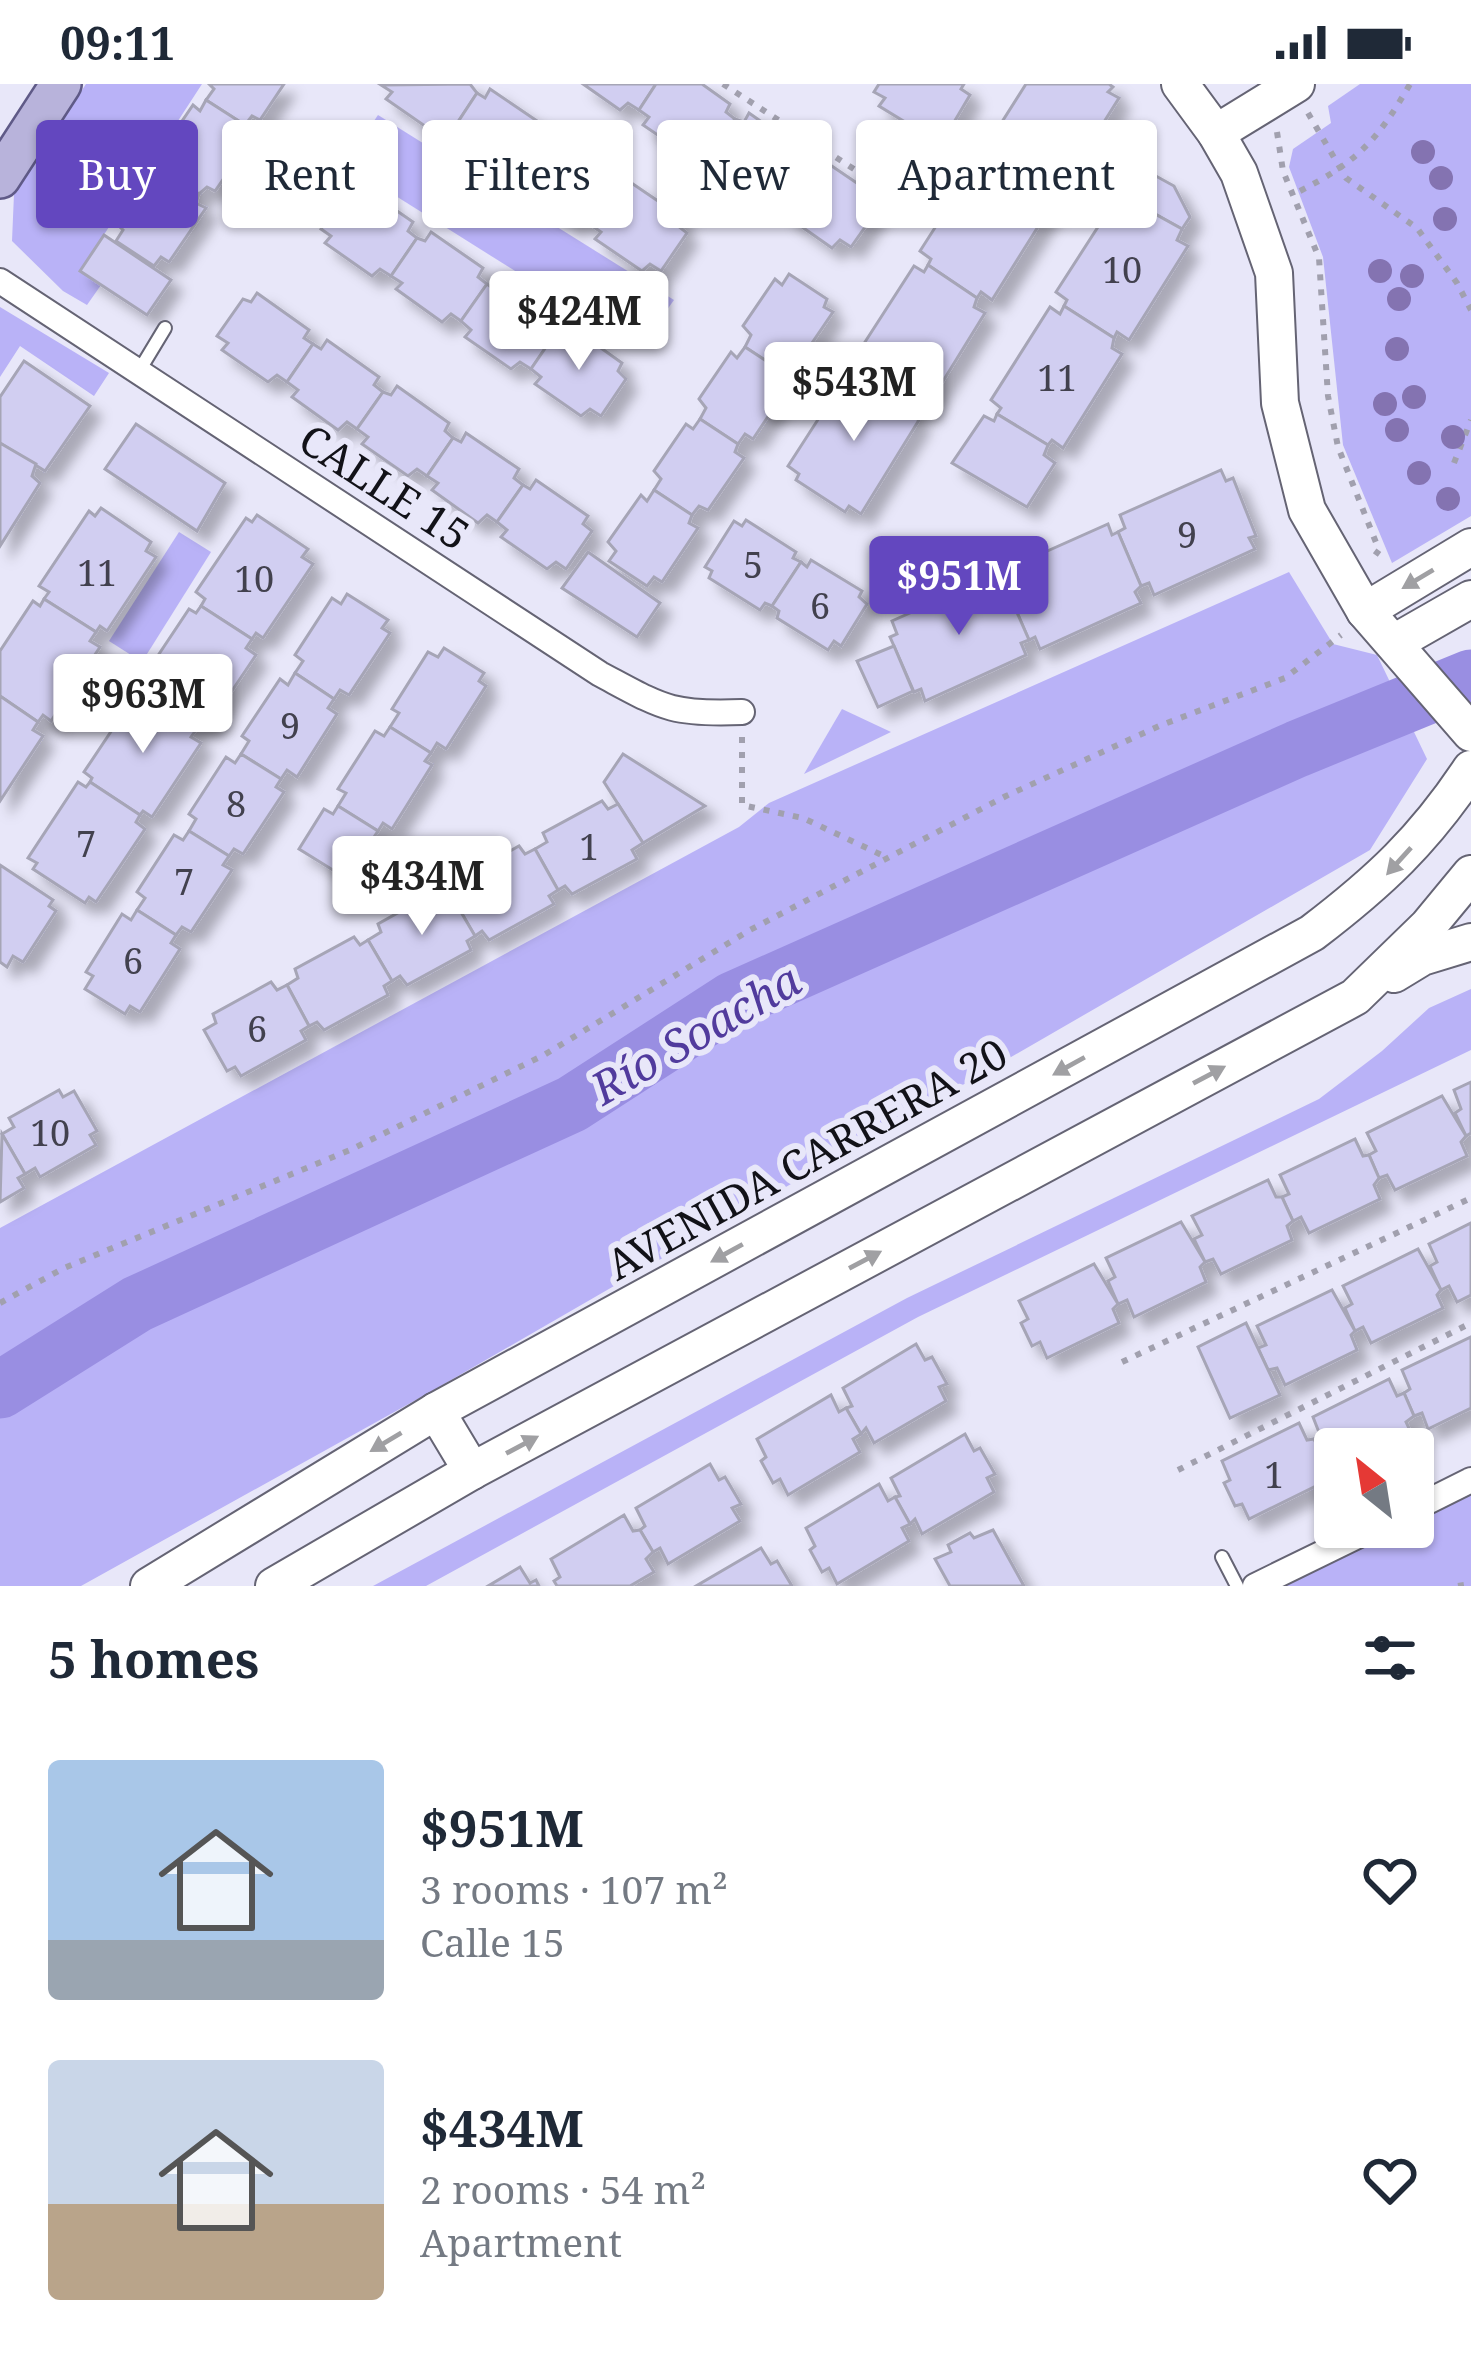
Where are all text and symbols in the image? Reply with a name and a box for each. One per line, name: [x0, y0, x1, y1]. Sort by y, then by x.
text: 09:11: [60, 12, 175, 73]
chip: Buy: [36, 120, 198, 228]
chip: Rent: [222, 120, 398, 228]
chip: Filters: [422, 120, 633, 228]
chip: New: [657, 120, 832, 228]
chip: Apartment: [856, 120, 1157, 228]
house number: 10: [1102, 245, 1142, 294]
pin: $424M: [495, 271, 663, 373]
text: $424M: [516, 283, 642, 336]
pin: $543M: [770, 342, 938, 444]
house number: 11: [1037, 353, 1077, 402]
text: $543M: [791, 354, 917, 407]
street label: CALLE 15: [289, 410, 481, 562]
house number: 9: [1177, 510, 1197, 559]
pin: $951M: [875, 536, 1043, 638]
house number: 5: [743, 540, 763, 589]
house number: 11: [77, 548, 117, 597]
text: $951M: [896, 548, 1022, 601]
house number: 10: [234, 554, 274, 603]
one-way arrow: [1401, 568, 1435, 589]
house number: 6: [810, 581, 830, 630]
pin: $963M: [59, 654, 227, 756]
text: $963M: [80, 666, 206, 719]
house number: 9: [280, 701, 300, 750]
house number: 8: [226, 779, 246, 828]
house number: 7: [76, 819, 96, 868]
house number: 1: [579, 822, 599, 871]
pin: $434M: [338, 836, 506, 938]
one-way arrow: [1386, 847, 1413, 876]
text: $434M: [359, 848, 485, 901]
house number: 7: [174, 857, 194, 906]
house number: 6: [123, 936, 143, 985]
water label: Río Soacha: [578, 948, 811, 1118]
house number: 6: [247, 1004, 267, 1053]
street label: AVENIDA CARRERA 20: [595, 1024, 1017, 1292]
one-way arrow: [1052, 1055, 1087, 1076]
one-way arrow: [1191, 1065, 1226, 1086]
house number: 10: [30, 1108, 70, 1157]
one-way arrow: [709, 1242, 744, 1263]
one-way arrow: [848, 1250, 883, 1271]
north arrow: [1314, 1428, 1434, 1548]
map controls: [1314, 1428, 1434, 1548]
one-way arrow: [369, 1431, 403, 1452]
one-way arrow: [504, 1435, 539, 1455]
house number: 1: [1264, 1450, 1284, 1499]
text: 5 homes: [48, 1623, 259, 1693]
icon: filters: [1357, 1625, 1423, 1691]
text: $951M: [420, 1792, 584, 1862]
icon: home: [144, 1808, 288, 1952]
icon: heart: [1357, 1847, 1423, 1913]
text: 3 rooms · 107 m²: [420, 1862, 728, 1915]
text: Calle 15: [420, 1915, 565, 1968]
text: $434M: [420, 2092, 584, 2162]
icon: home: [144, 2108, 288, 2252]
icon: heart: [1357, 2147, 1423, 2213]
text: 2 rooms · 54 m²: [420, 2162, 706, 2215]
text: Apartment: [420, 2215, 622, 2268]

